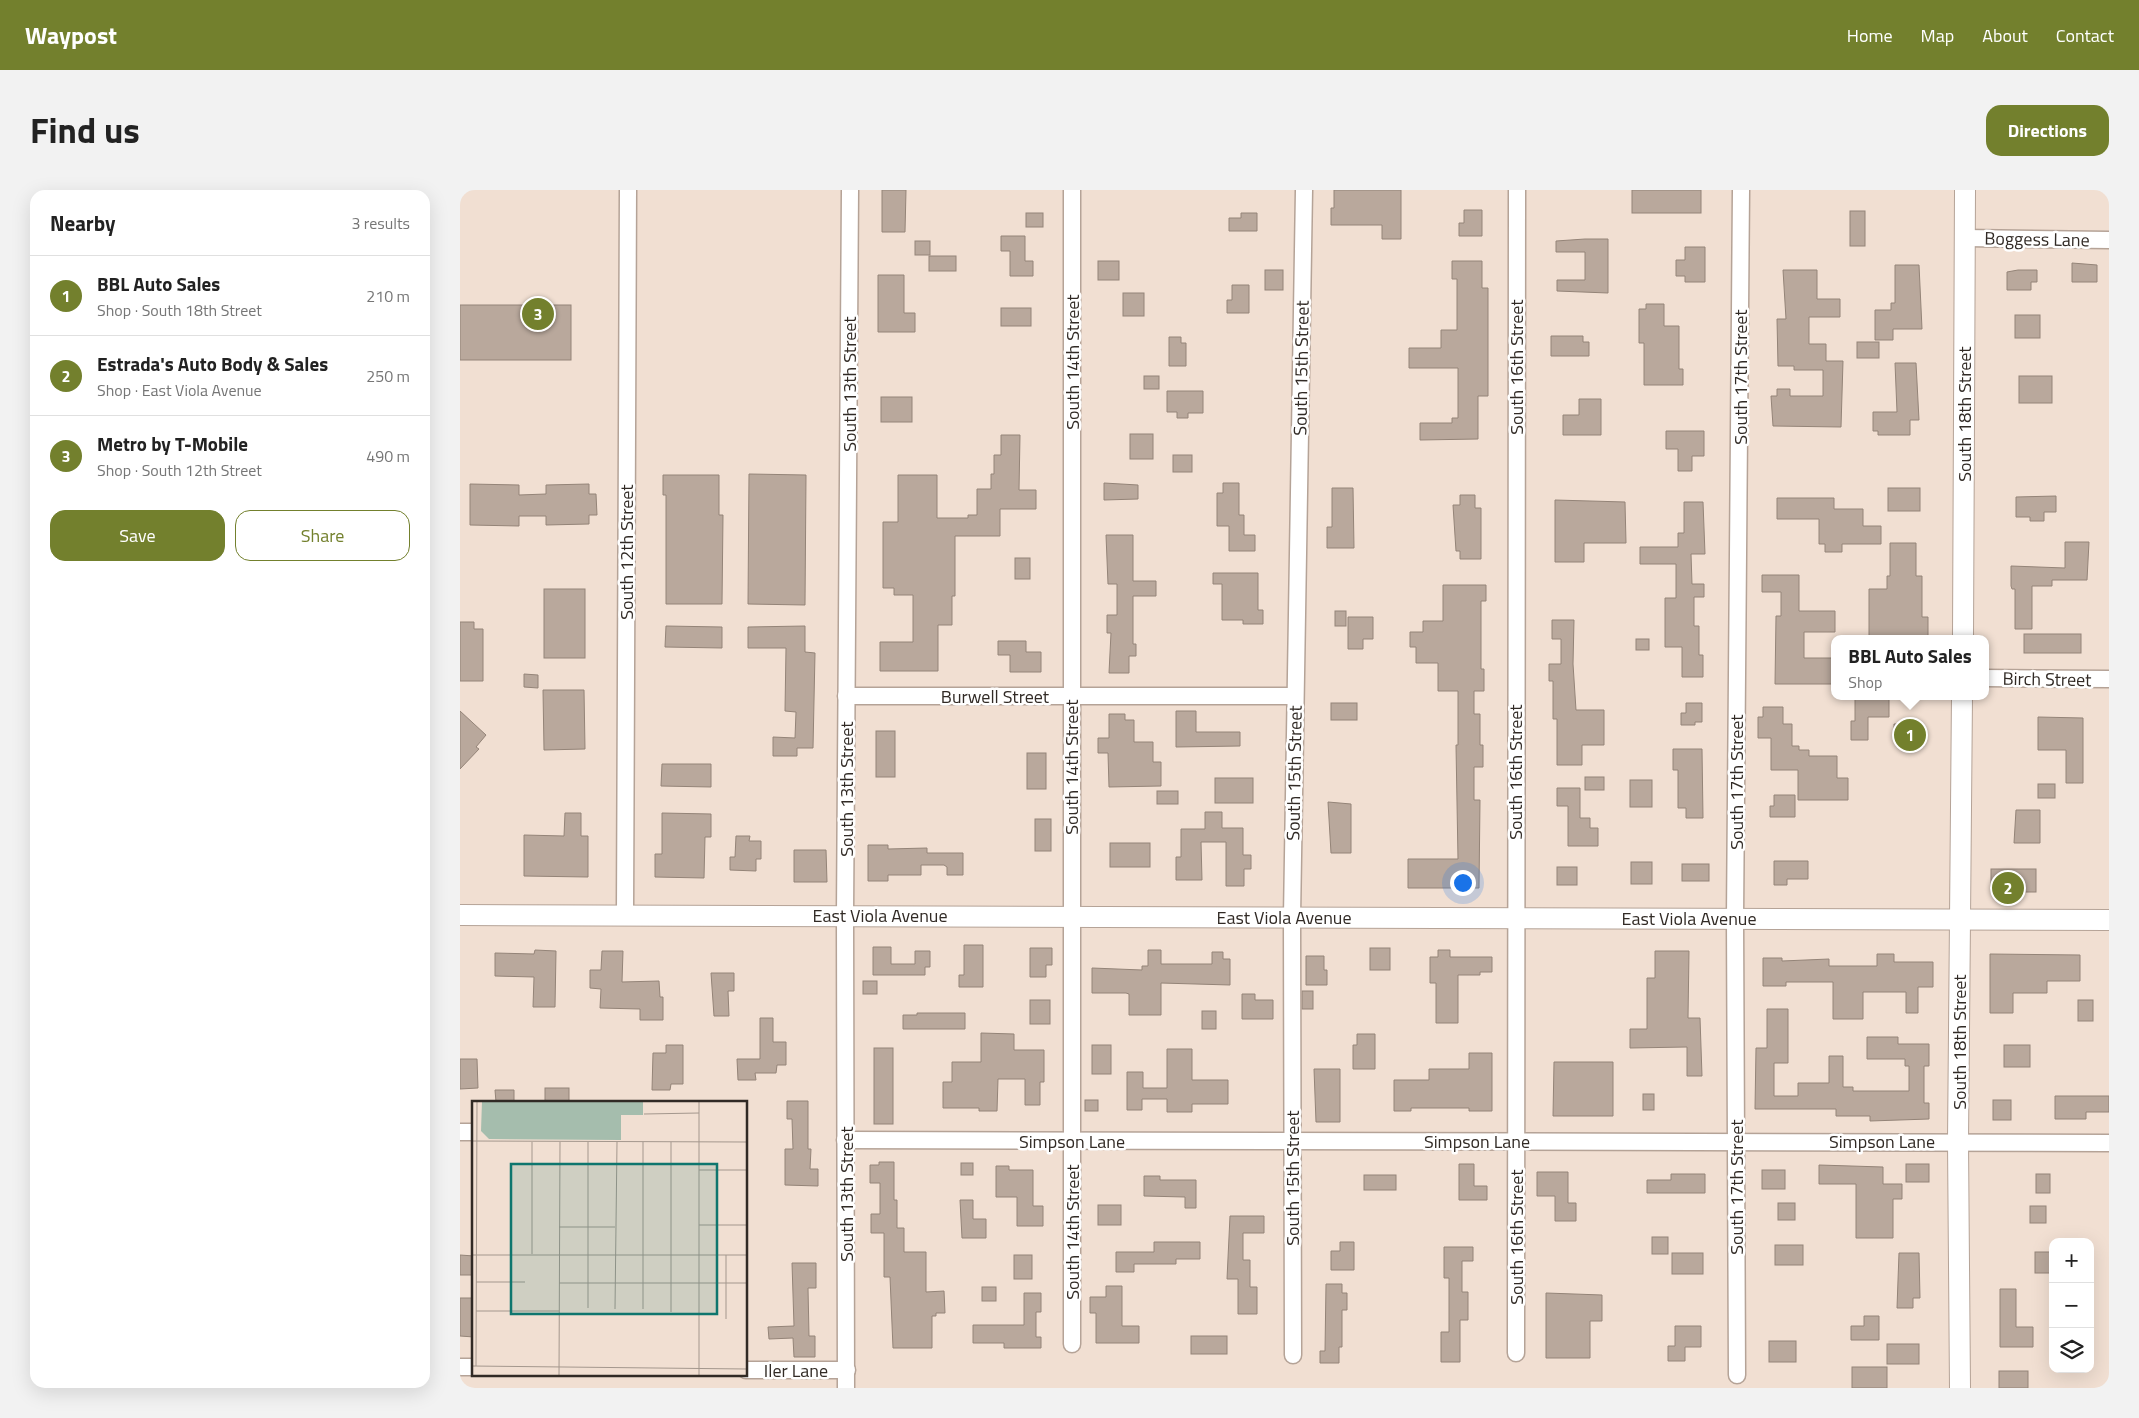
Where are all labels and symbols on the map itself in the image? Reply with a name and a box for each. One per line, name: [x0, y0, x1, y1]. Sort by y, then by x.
street label: Boggess Lane: [1984, 225, 2090, 253]
street label: South 14th Street: [1059, 294, 1086, 430]
pin: 3: [522, 295, 554, 333]
street label: South 15th Street: [1286, 299, 1316, 436]
street label: South 16th Street: [1503, 299, 1530, 435]
street label: South 17th Street: [1727, 309, 1754, 445]
street label: South 13th Street: [836, 316, 863, 452]
street label: South 18th Street: [1951, 346, 1978, 482]
street label: South 12th Street: [613, 484, 640, 620]
street label: Birch Street: [2002, 665, 2092, 693]
street label: Burwell Street: [941, 683, 1050, 710]
street label: South 14th Street: [1058, 699, 1085, 835]
street label: South 15th Street: [1279, 704, 1309, 841]
street label: South 16th Street: [1502, 704, 1529, 840]
street label: South 17th Street: [1723, 714, 1750, 850]
pin: 1: [1894, 716, 1926, 754]
street label: South 13th Street: [833, 721, 860, 857]
pin: 2: [1992, 869, 2024, 907]
your location: [1450, 870, 1476, 896]
street label: East Viola Avenue: [813, 902, 947, 929]
street label: East Viola Avenue: [1217, 904, 1351, 931]
street label: East Viola Avenue: [1622, 905, 1756, 932]
street label: South 18th Street: [1946, 974, 1973, 1110]
inset map: [472, 1101, 748, 1376]
street label: South 15th Street: [1279, 1110, 1306, 1246]
street label: South 17th Street: [1723, 1119, 1750, 1255]
street label: South 13th Street: [833, 1126, 860, 1262]
street label: Simpson Lane: [1019, 1128, 1125, 1155]
street label: Simpson Lane: [1424, 1128, 1530, 1155]
street label: Simpson Lane: [1829, 1128, 1935, 1155]
street label: South 14th Street: [1059, 1164, 1086, 1300]
street label: South 16th Street: [1503, 1169, 1530, 1305]
street label: Iler Lane: [764, 1357, 828, 1384]

